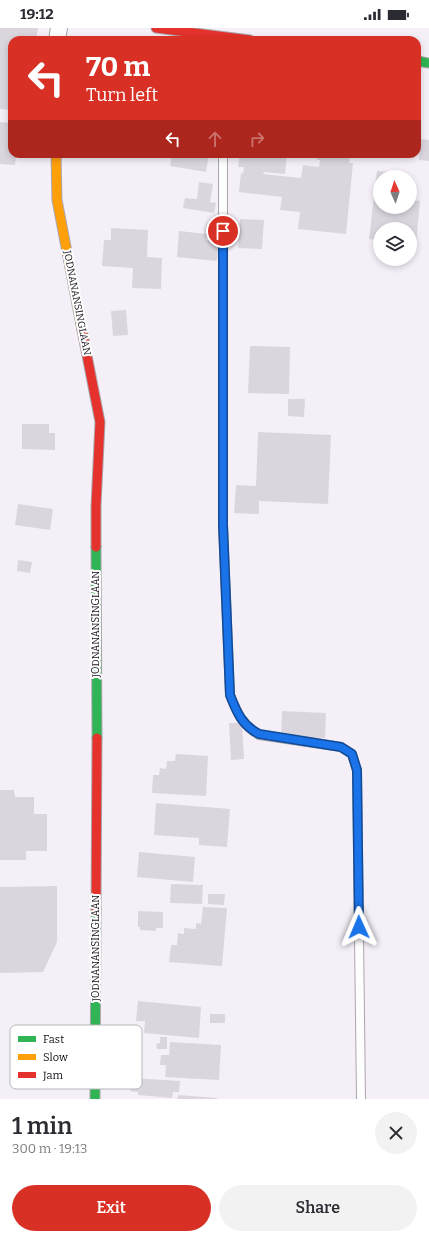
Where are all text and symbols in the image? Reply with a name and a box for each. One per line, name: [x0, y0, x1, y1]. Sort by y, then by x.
text: 19:12: [20, 5, 54, 23]
text: 70 m: [86, 50, 150, 83]
icon: left: [20, 52, 72, 104]
text: Turn left: [86, 84, 158, 106]
icon: left: [162, 128, 184, 150]
icon: ahead: [204, 128, 226, 150]
icon: right: [246, 128, 268, 150]
north arrow: [373, 170, 417, 214]
map controls: [373, 170, 417, 266]
pin: [206, 214, 240, 248]
icon: arrive: [212, 220, 234, 242]
button: layers: [373, 222, 417, 266]
street label: JODNANANSINGLAAN: [61, 249, 93, 356]
street label: JODNANANSINGLAAN: [90, 571, 102, 678]
street label: JODNANANSINGLAAN: [90, 895, 102, 1002]
position arrow: [338, 906, 380, 948]
legend: [10, 1025, 142, 1089]
text: Fast: [43, 1033, 64, 1046]
text: Slow: [43, 1051, 68, 1064]
text: Jam: [42, 1069, 63, 1082]
text: 1 min: [12, 1112, 72, 1140]
button: close: [375, 1112, 417, 1154]
text: 300 m · 19:13: [12, 1141, 87, 1156]
button: Exit: [12, 1185, 211, 1231]
button: Share: [219, 1185, 417, 1231]

